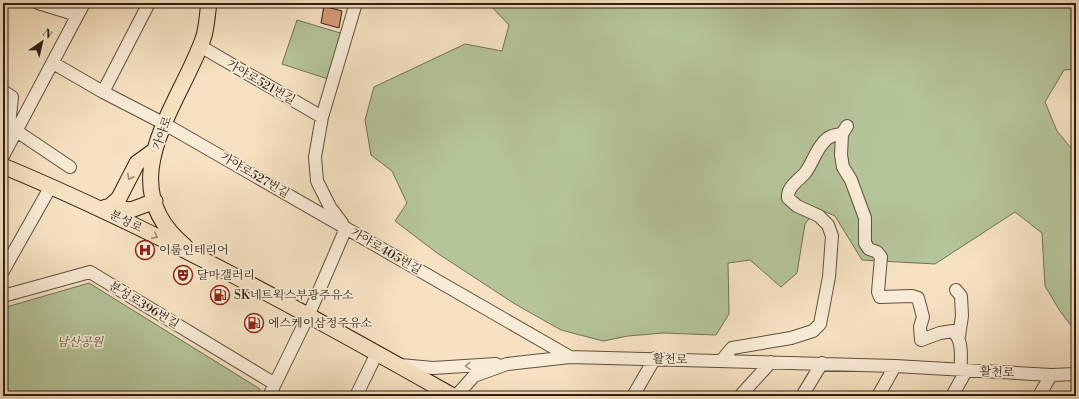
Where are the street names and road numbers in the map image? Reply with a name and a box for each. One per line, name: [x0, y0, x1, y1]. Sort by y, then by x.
street label: 가야로521번길: [224, 57, 298, 108]
street label: 가야로: [150, 114, 175, 152]
street label: 가야로527번길: [217, 150, 292, 201]
street label: 분성로: [107, 207, 145, 236]
street label: 가야로405번길: [348, 225, 424, 278]
street label: 분성로396번길: [106, 279, 182, 332]
street label: 활천로: [652, 351, 688, 368]
street label: 활천로: [979, 364, 1015, 381]

